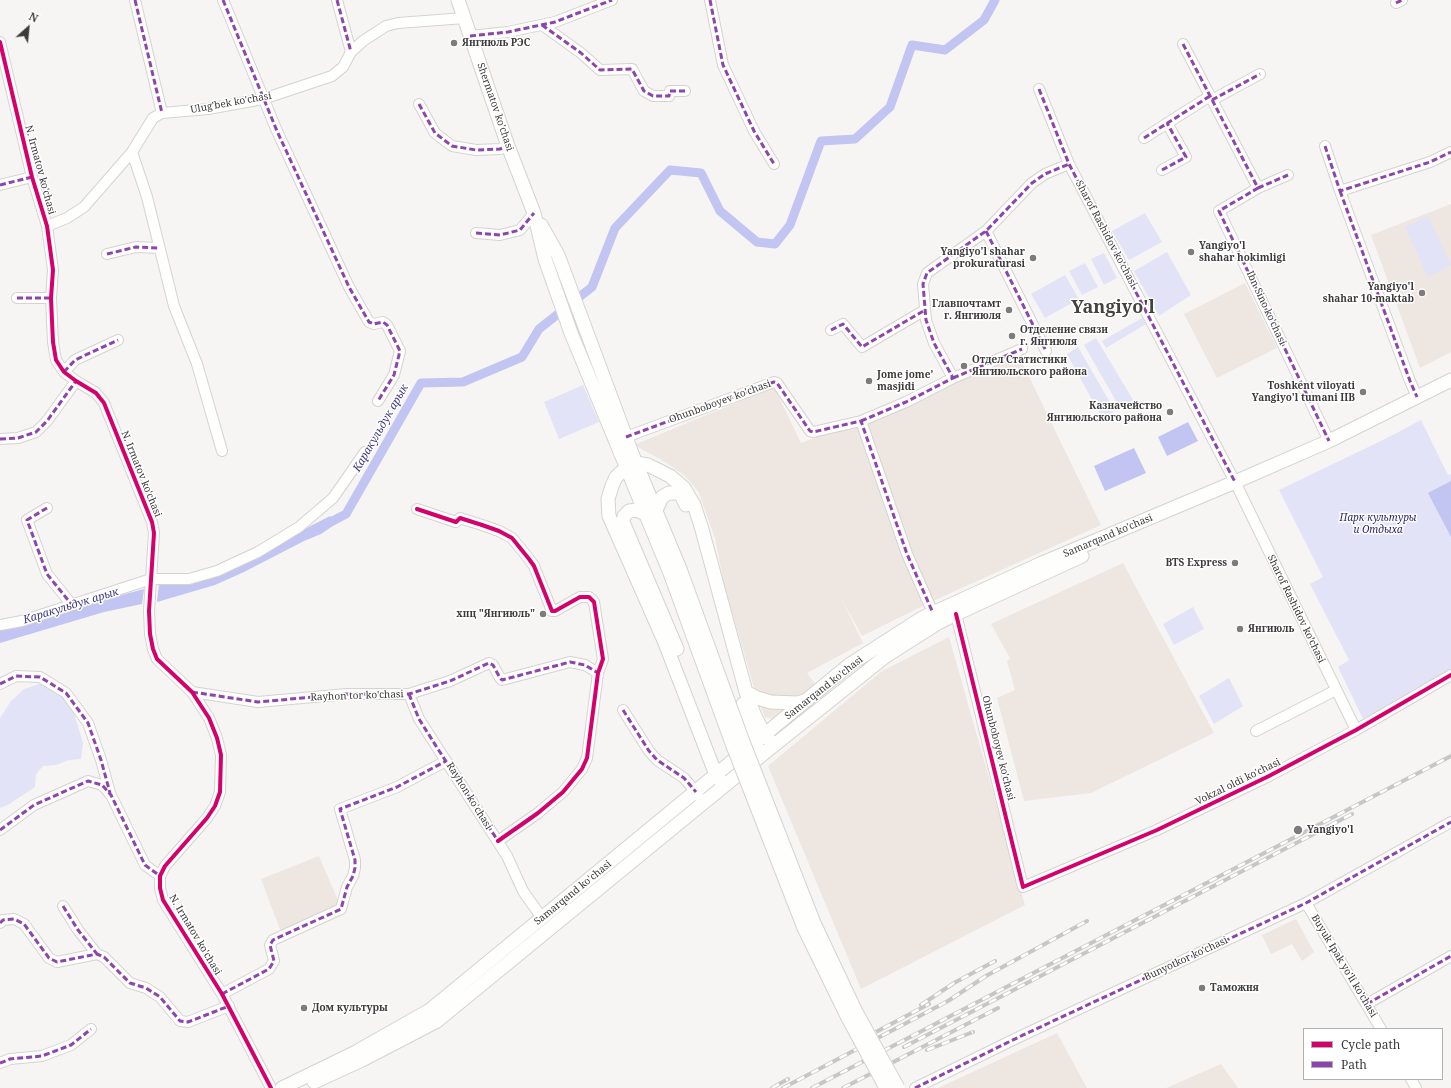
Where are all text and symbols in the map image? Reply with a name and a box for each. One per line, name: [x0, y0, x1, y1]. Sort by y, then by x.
north arrow: [8, 8, 48, 48]
text: N: [26, 8, 41, 26]
place label: Янгиюль РЭС: [462, 37, 530, 49]
marker: Янгиюль РЭС: [449, 38, 459, 48]
street label: Shermatov ko'chasi: [474, 61, 516, 153]
street label: Ulug'bek ko'chasi: [189, 90, 273, 116]
street label: N. Irmatov ko'chasi: [22, 124, 58, 216]
street label: Sharof Rashidov ko’chasi: [1073, 179, 1139, 289]
place label: Yangiyo'l shahar hokimligi: [1199, 240, 1286, 264]
place label: Yangiyo'l shahar prokuraturasi: [941, 246, 1025, 270]
marker: Yangiyo'l shahar hokimligi: [1186, 247, 1196, 257]
marker: Yangiyo'l shahar prokuraturasi: [1028, 253, 1038, 263]
street label: Ibn Sino ko'chasi: [1244, 269, 1288, 347]
place label: Yangiyo'l shahar 10-maktab: [1323, 281, 1414, 304]
marker: Yangiyo'l shahar 10-maktab: [1417, 288, 1427, 298]
district label: Yangiyo'l: [1071, 297, 1155, 319]
place label: Главпочтамт г. Янгиюля: [932, 298, 1001, 322]
marker: Главпочтамт г. Янгиюля: [1004, 305, 1014, 315]
place label: Отделение связи г. Янгиюля: [1020, 324, 1108, 348]
marker: Отделение связи г. Янгиюля: [1007, 331, 1017, 341]
place label: Отдел Статистики Янгиюльского района: [972, 354, 1087, 378]
marker: Отдел Статистики Янгиюльского района: [959, 361, 969, 371]
place label: Jome jome’ masjidi: [877, 369, 933, 392]
marker: Jome jome’ masjidi: [864, 376, 874, 386]
street label: Ohunboboyev ko'chasi: [667, 378, 773, 426]
place label: Toshkent viloyati Yangiyo'l tumani IIB: [1252, 380, 1355, 404]
water label: Каракульдук арык: [351, 382, 411, 474]
marker: Toshkent viloyati Yangiyo'l tumani IIB: [1358, 387, 1368, 397]
place label: Казначейство Янгиюльского района: [1047, 400, 1162, 424]
marker: Казначейство Янгиюльского района: [1165, 407, 1175, 417]
street label: N. Irmatov ko'chasi: [118, 429, 164, 519]
street label: Samarqand ko'chasi: [1062, 512, 1154, 560]
park label: Парк культуры и Отдыха: [1340, 512, 1416, 536]
street label: Sharof Rashidov ko’chasi: [1265, 553, 1327, 665]
place label: BTS Express: [1166, 557, 1227, 569]
marker: BTS Express: [1230, 558, 1240, 568]
water label: Каракульдук арык: [22, 585, 120, 627]
place label: хпц "Янгиюль": [456, 608, 535, 620]
marker: хпц "Янгиюль": [538, 609, 548, 619]
place label: Янгиюль: [1248, 623, 1294, 635]
marker: Янгиюль: [1235, 624, 1245, 634]
street label: Samarqand ko'chasi: [783, 654, 865, 722]
street label: Rayhon tor ko'chasi: [310, 688, 404, 704]
street label: Ohunboboyev ko'chasi: [979, 694, 1017, 802]
street label: Vokzal oldi ko'chasi: [1194, 756, 1282, 808]
street label: Rayhon ko'chasi: [444, 760, 494, 832]
marker: Yangiyo'l: [1292, 824, 1304, 836]
place label: Yangiyo'l: [1307, 824, 1353, 836]
street label: Samarqand ko'chasi: [532, 858, 614, 928]
street label: N. Irmatov ko'chasi: [166, 893, 224, 977]
street label: Buyuk Ipak yo'li ko'chasi: [1309, 912, 1379, 1020]
street label: Bunyotkor ko'chasi: [1142, 934, 1230, 984]
place label: Таможня: [1210, 982, 1259, 994]
marker: Таможня: [1197, 983, 1207, 993]
place label: Дом культуры: [312, 1002, 388, 1014]
marker: Дом культуры: [299, 1003, 309, 1013]
legend: [1303, 1028, 1443, 1080]
text: Cycle path: [1341, 1036, 1400, 1053]
text: Path: [1341, 1056, 1367, 1073]

